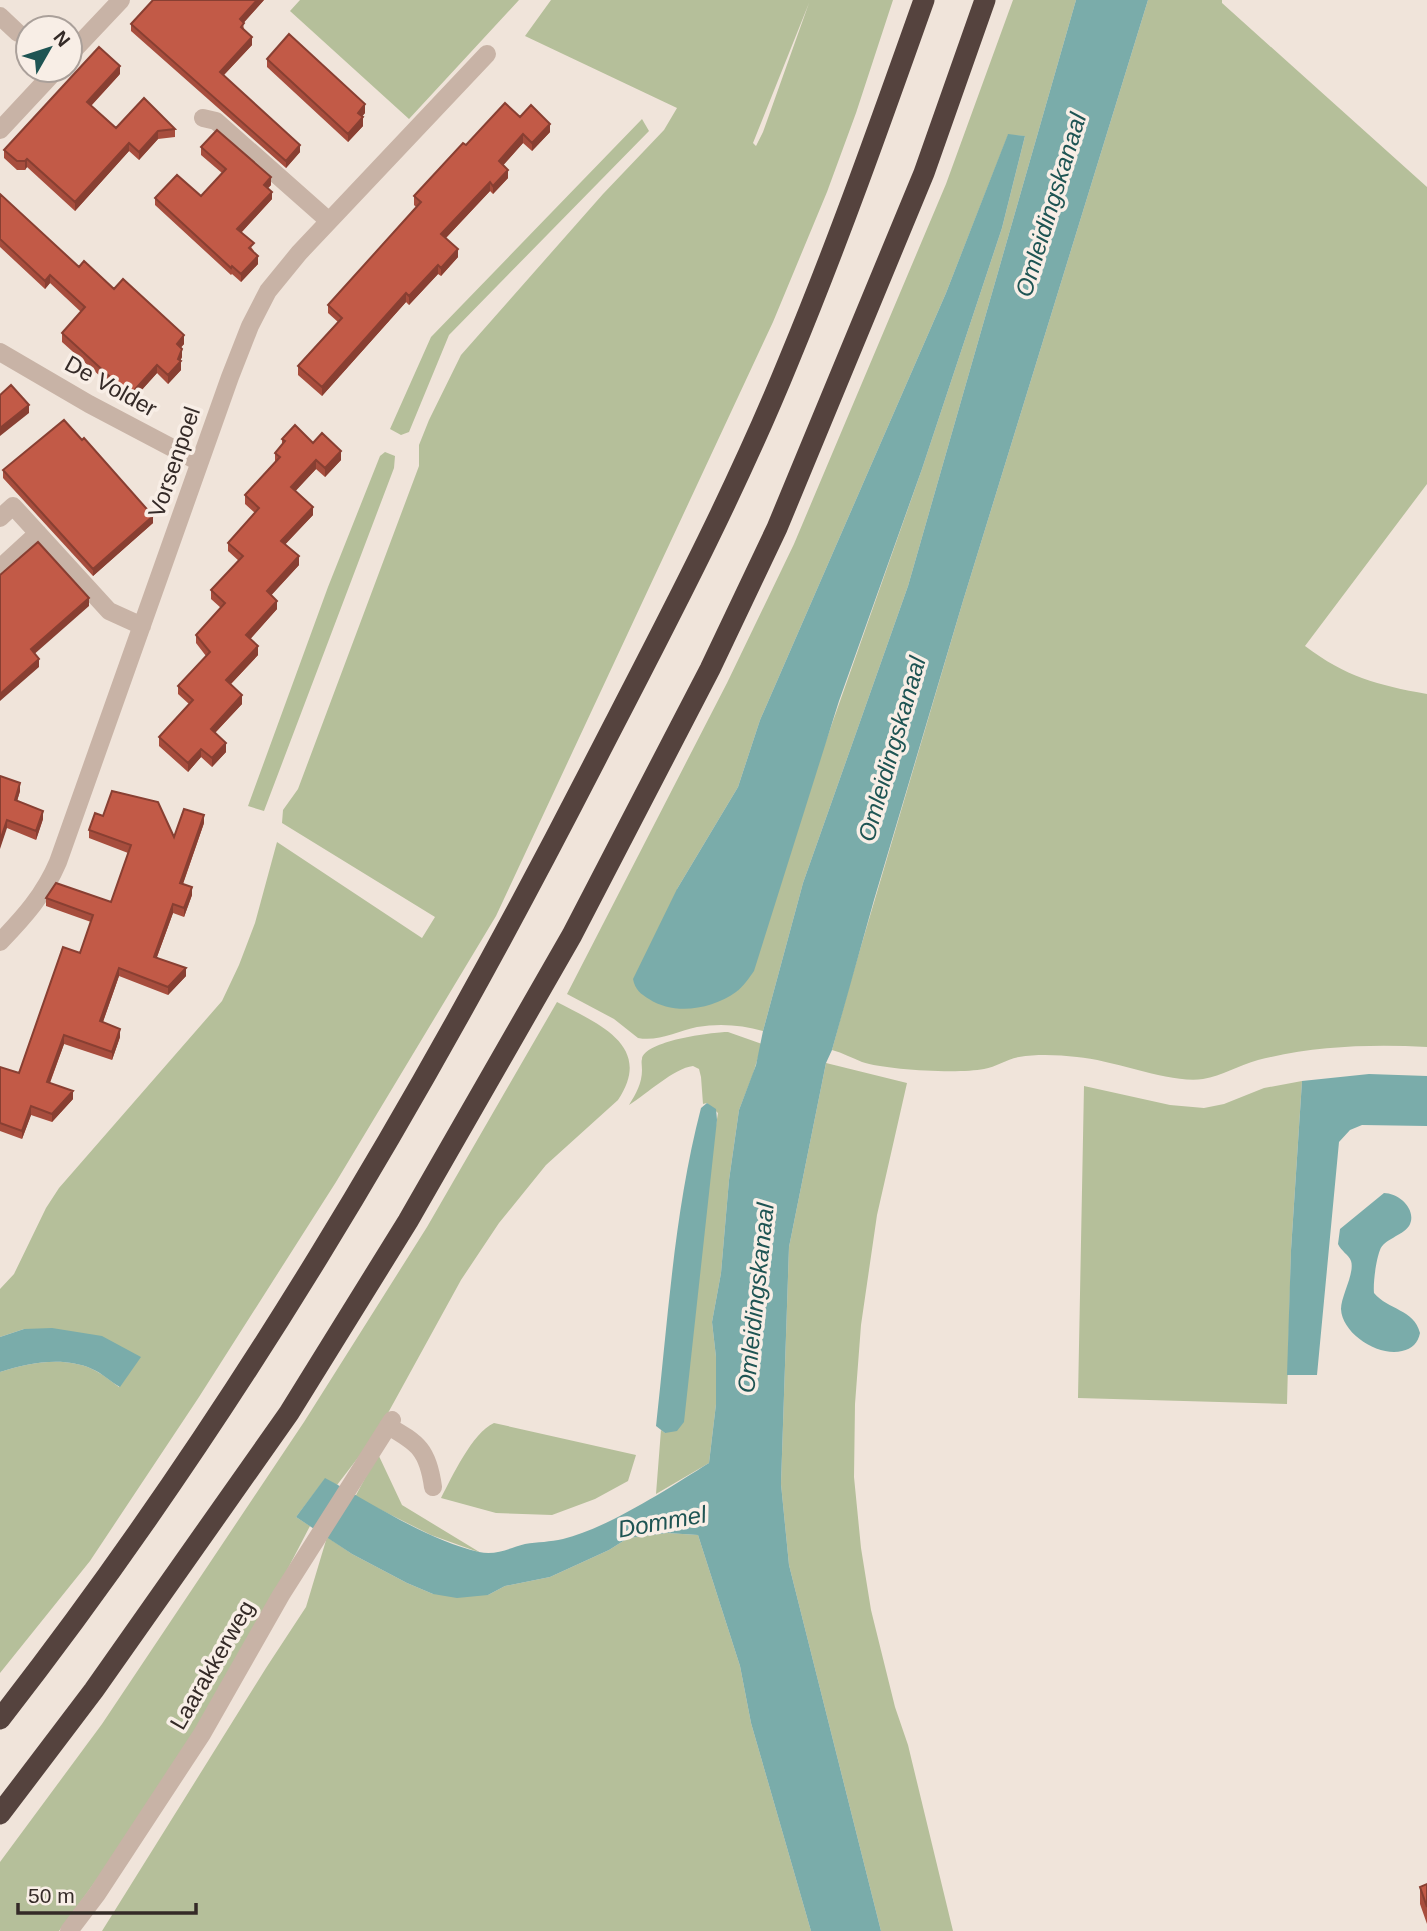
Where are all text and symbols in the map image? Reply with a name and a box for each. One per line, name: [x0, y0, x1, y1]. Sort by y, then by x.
north arrow: [14, 14, 84, 84]
text: N: [49, 27, 74, 51]
water label: Omleidingskanaal: [1010, 109, 1092, 300]
street label: De Volder: [61, 350, 162, 422]
street label: Vorsenpoel: [143, 403, 205, 521]
water label: Omleidingskanaal: [852, 653, 931, 844]
water label: Omleidingskanaal: [732, 1201, 779, 1394]
water label: Dommel: [616, 1500, 709, 1543]
street label: Laarakkerweg: [165, 1596, 259, 1734]
scale bar: [18, 1871, 196, 1915]
text: 50 m: [28, 1884, 75, 1907]

